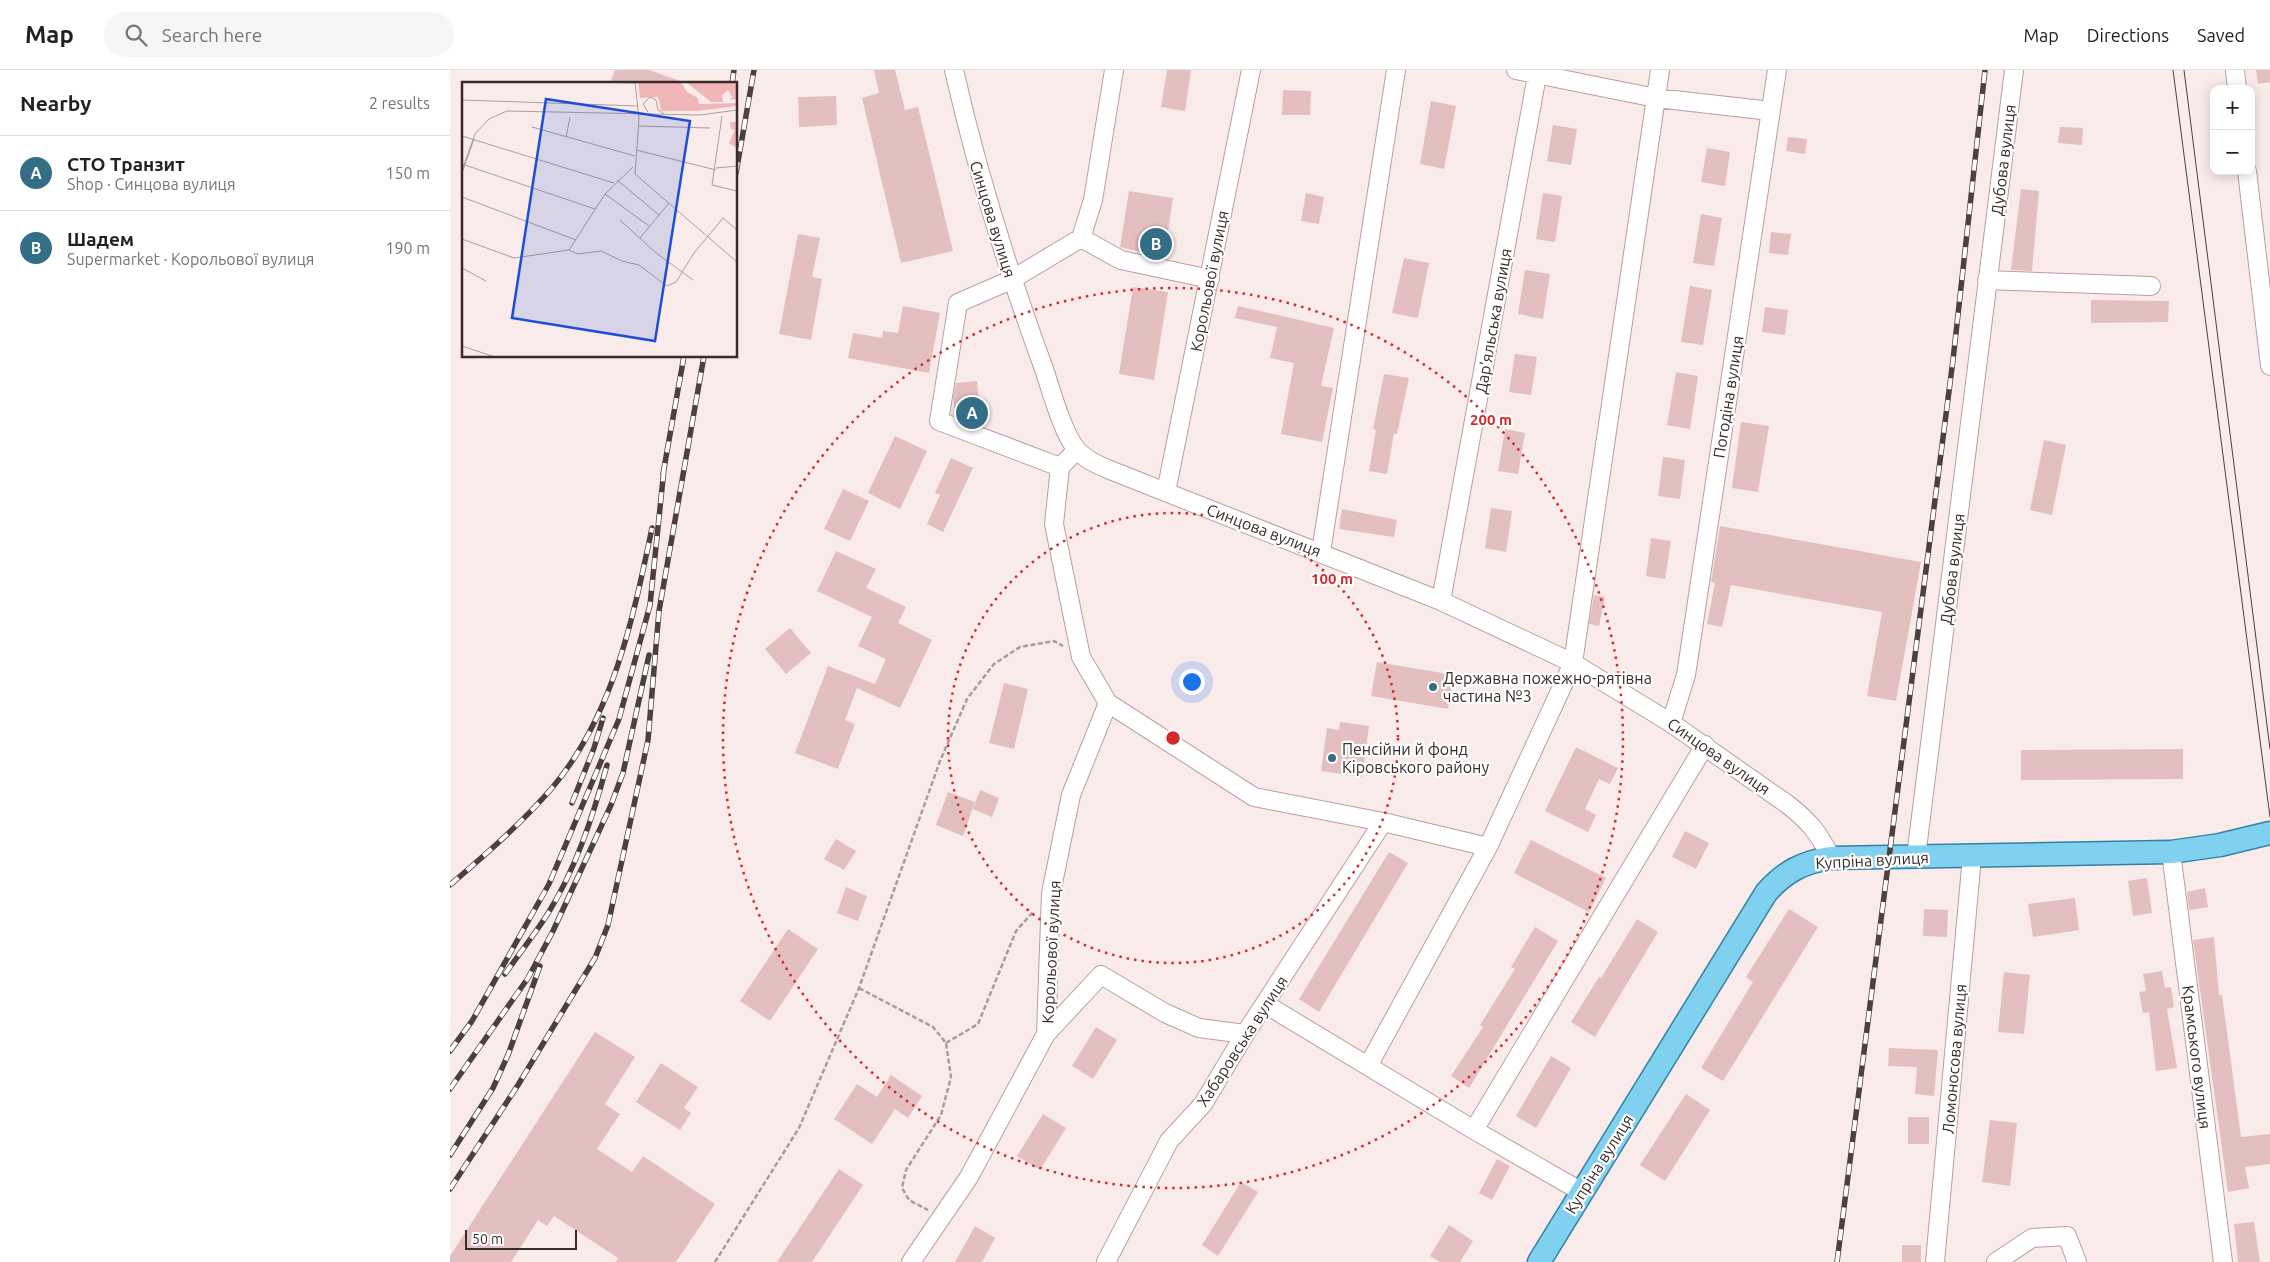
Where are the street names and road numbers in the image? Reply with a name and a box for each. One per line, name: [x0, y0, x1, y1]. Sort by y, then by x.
street label: Дубова вулиця: [1987, 103, 2019, 217]
street label: Синцова вулиця: [967, 159, 1019, 279]
street label: Корольової вулиця: [1186, 209, 1232, 353]
street label: Дар’яльська вулиця: [1471, 247, 1515, 395]
street label: Погодіна вулиця: [1709, 334, 1747, 460]
street label: Синцова вулиця: [1204, 500, 1324, 560]
street label: Дубова вулиця: [1936, 512, 1968, 626]
street label: Синцова вулиця: [1664, 714, 1774, 798]
street label: Купріна вулиця: [1815, 848, 1929, 872]
street label: Корольової вулиця: [1038, 880, 1064, 1024]
street label: Хабаровська вулиця: [1193, 972, 1291, 1110]
street label: Ломоносова вулиця: [1938, 983, 1970, 1135]
street label: Крамського вулиця: [2179, 984, 2215, 1130]
street label: Купріна вулиця: [1561, 1111, 1637, 1217]

